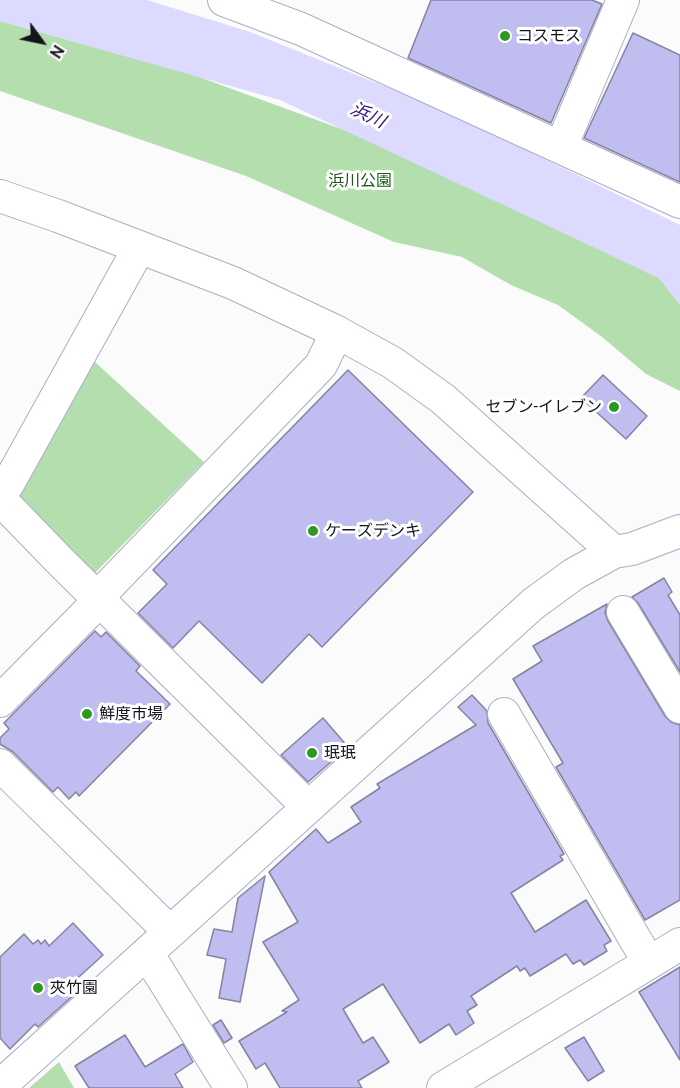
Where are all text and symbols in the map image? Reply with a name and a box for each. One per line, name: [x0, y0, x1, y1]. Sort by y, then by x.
north arrow: [12, 12, 72, 72]
place label: コスモス: [517, 26, 581, 46]
marker: コスモス: [498, 29, 512, 43]
text: N: [46, 42, 68, 62]
water label: 浜川: [347, 98, 389, 132]
park label: 浜川公園: [328, 171, 392, 191]
place label: セブン-イレブン: [485, 397, 602, 417]
marker: セブン-イレブン: [607, 400, 621, 414]
place label: ケーズデンキ: [325, 521, 421, 541]
marker: ケーズデンキ: [306, 524, 320, 538]
place label: 鮮度市場: [99, 704, 163, 724]
marker: 鮮度市場: [80, 707, 94, 721]
place label: 珉珉: [324, 743, 356, 763]
marker: 珉珉: [305, 746, 319, 760]
place label: 夾竹園: [50, 978, 98, 998]
marker: 夾竹園: [31, 981, 45, 995]

